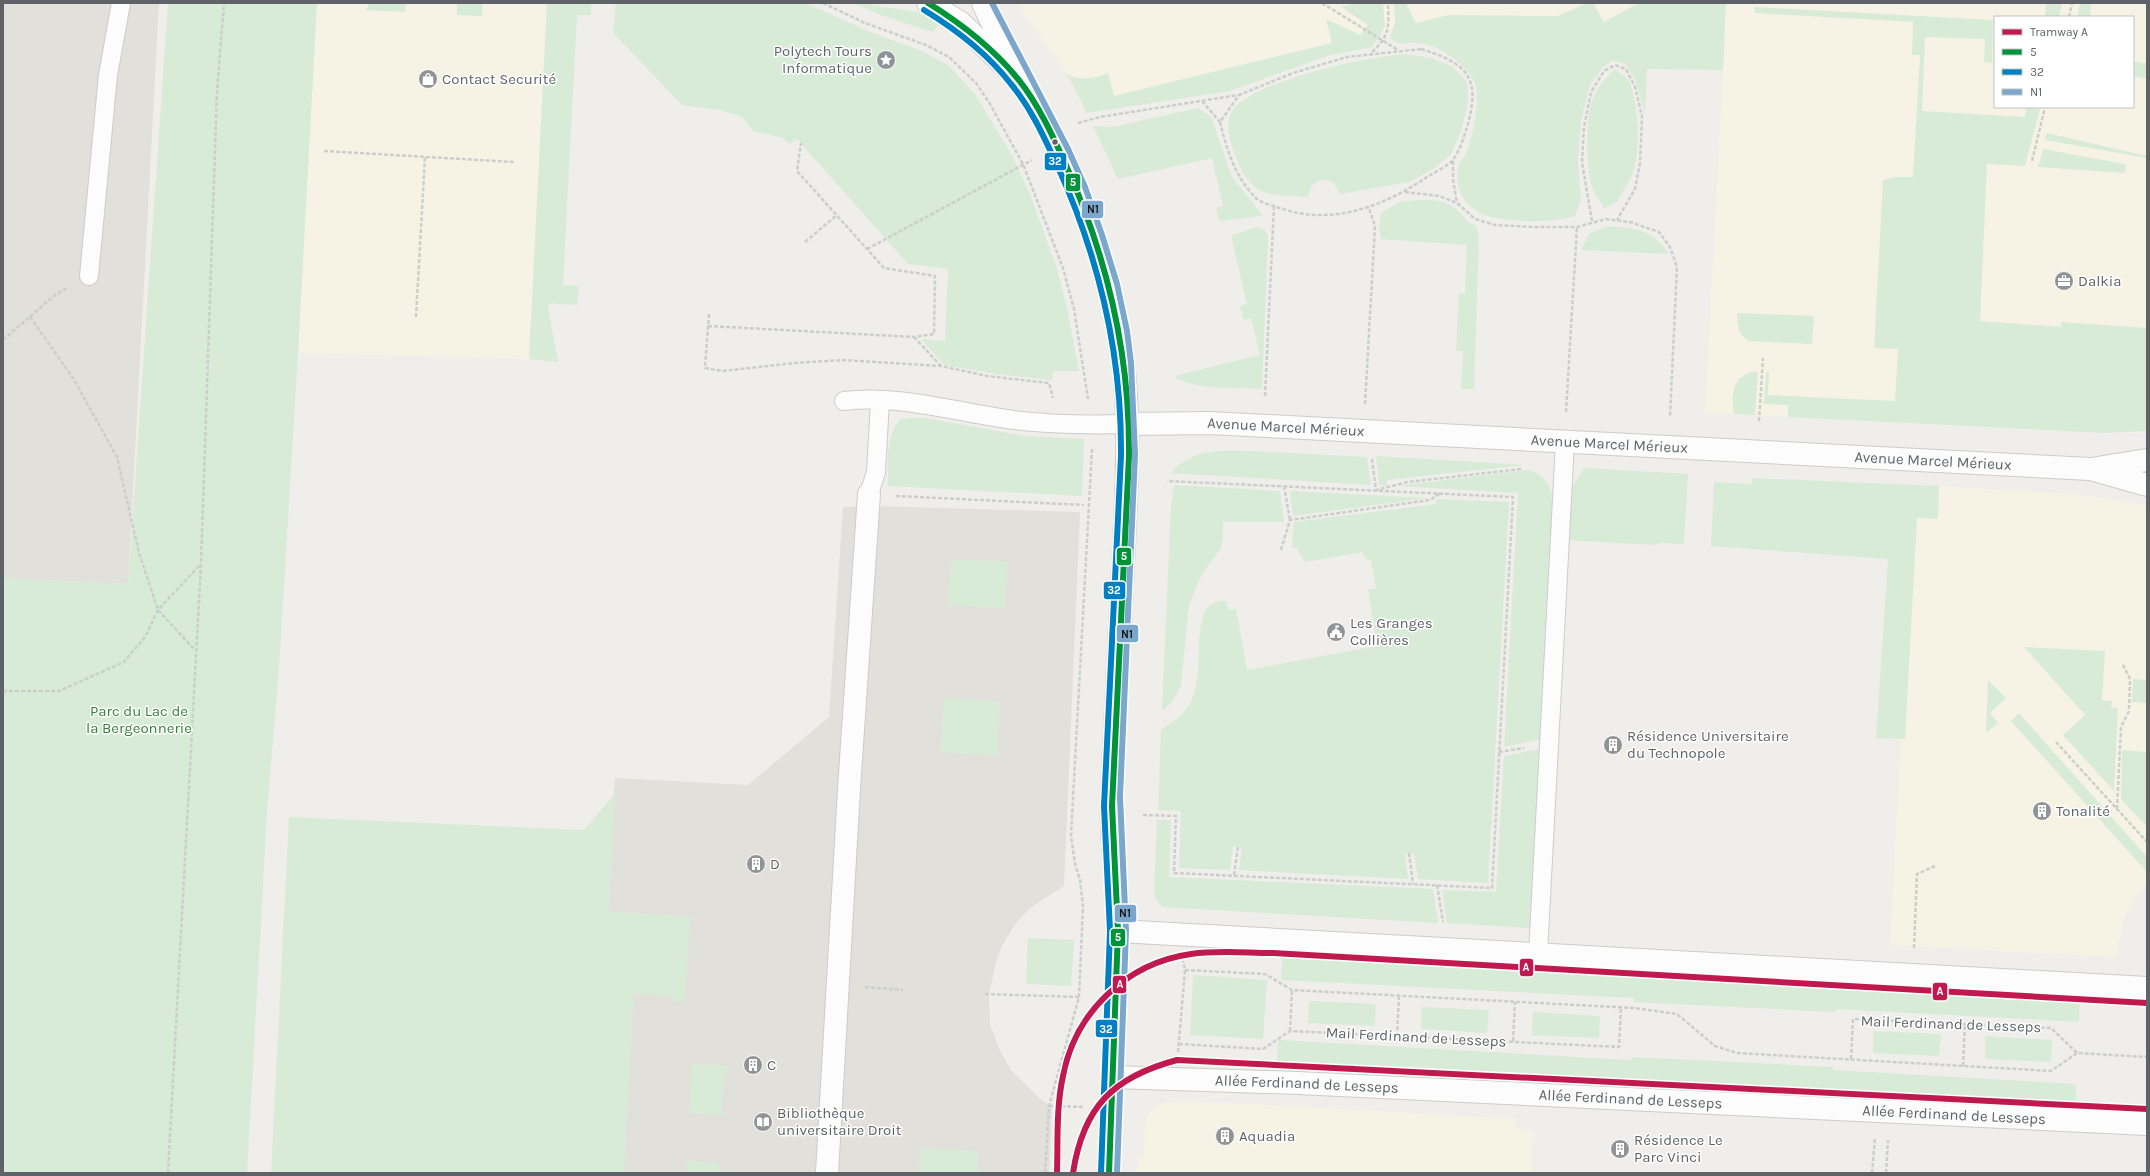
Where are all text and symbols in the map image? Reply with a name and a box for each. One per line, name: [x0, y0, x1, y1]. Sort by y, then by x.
legend: [1994, 16, 2134, 108]
text: Tramway A: [2030, 25, 2088, 39]
place label: Polytech Tours Informatique: [774, 42, 872, 77]
text: 5: [2030, 45, 2037, 59]
place icon: Polytech Tours Informatique: [875, 49, 897, 71]
text: 32: [2030, 65, 2044, 79]
shop icon: Contact Securité: [417, 68, 439, 90]
place label: Contact Securité: [442, 70, 556, 88]
text: N1: [2030, 85, 2042, 99]
unlabelled marker: [1050, 137, 1060, 147]
line badge: 32: [1044, 152, 1067, 171]
text: 32: [1048, 155, 1062, 168]
line badge: 5: [1065, 173, 1081, 192]
text: 5: [1070, 176, 1076, 189]
line badge: N1: [1081, 200, 1104, 219]
text: N1: [1087, 203, 1099, 216]
office icon: Dalkia: [2053, 270, 2075, 292]
place label: Dalkia: [2078, 272, 2122, 290]
street label: Avenue Marcel Mérieux: [1207, 414, 1365, 440]
street label: Avenue Marcel Mérieux: [1530, 431, 1689, 457]
street label: Avenue Marcel Mérieux: [1854, 448, 2012, 474]
line badge: 5: [1116, 547, 1132, 566]
text: 5: [1121, 550, 1127, 563]
line badge: 32: [1103, 581, 1126, 600]
text: 32: [1107, 584, 1121, 597]
place label: Les Granges Collières: [1350, 614, 1433, 649]
public building icon: Les Granges Collières: [1325, 621, 1347, 643]
line badge: N1: [1116, 624, 1139, 643]
text: N1: [1121, 628, 1133, 641]
park label: Parc du Lac de la Bergeonnerie: [86, 702, 192, 737]
place label: Résidence Universitaire du Technopole: [1627, 727, 1789, 762]
building icon: Résidence Universitaire du Technopole: [1602, 734, 1624, 756]
building icon: Tonalité: [2031, 800, 2053, 822]
place label: Tonalité: [2056, 802, 2110, 820]
building icon: D: [745, 853, 767, 875]
place label: D: [770, 855, 780, 873]
line badge: N1: [1114, 904, 1137, 923]
text: N1: [1119, 907, 1131, 920]
line badge: 5: [1110, 928, 1126, 947]
text: 5: [1115, 931, 1121, 944]
line badge: A: [1519, 958, 1534, 977]
text: A: [1523, 961, 1530, 974]
line badge: A: [1112, 975, 1127, 994]
text: A: [1117, 978, 1124, 991]
line badge: A: [1932, 982, 1948, 1001]
text: A: [1937, 985, 1944, 998]
street label: Mail Ferdinand de Lesseps: [1860, 1012, 2042, 1036]
line badge: 32: [1095, 1019, 1118, 1038]
text: 32: [1099, 1023, 1113, 1036]
street label: Mail Ferdinand de Lesseps: [1325, 1023, 1507, 1051]
building icon: C: [742, 1054, 764, 1076]
place label: C: [767, 1056, 776, 1074]
street label: Allée Ferdinand de Lesseps: [1215, 1071, 1399, 1097]
street label: Allée Ferdinand de Lesseps: [1538, 1086, 1723, 1112]
street label: Allée Ferdinand de Lesseps: [1862, 1101, 2046, 1128]
place label: Bibliothèque universitaire Droit: [777, 1104, 902, 1139]
library icon: Bibliothèque universitaire Droit: [752, 1111, 774, 1133]
building icon: Aquadia: [1214, 1125, 1236, 1147]
place label: Aquadia: [1239, 1127, 1295, 1145]
place label: Résidence Le Parc Vinci: [1634, 1131, 1723, 1166]
building icon: Résidence Le Parc Vinci: [1609, 1138, 1631, 1160]

